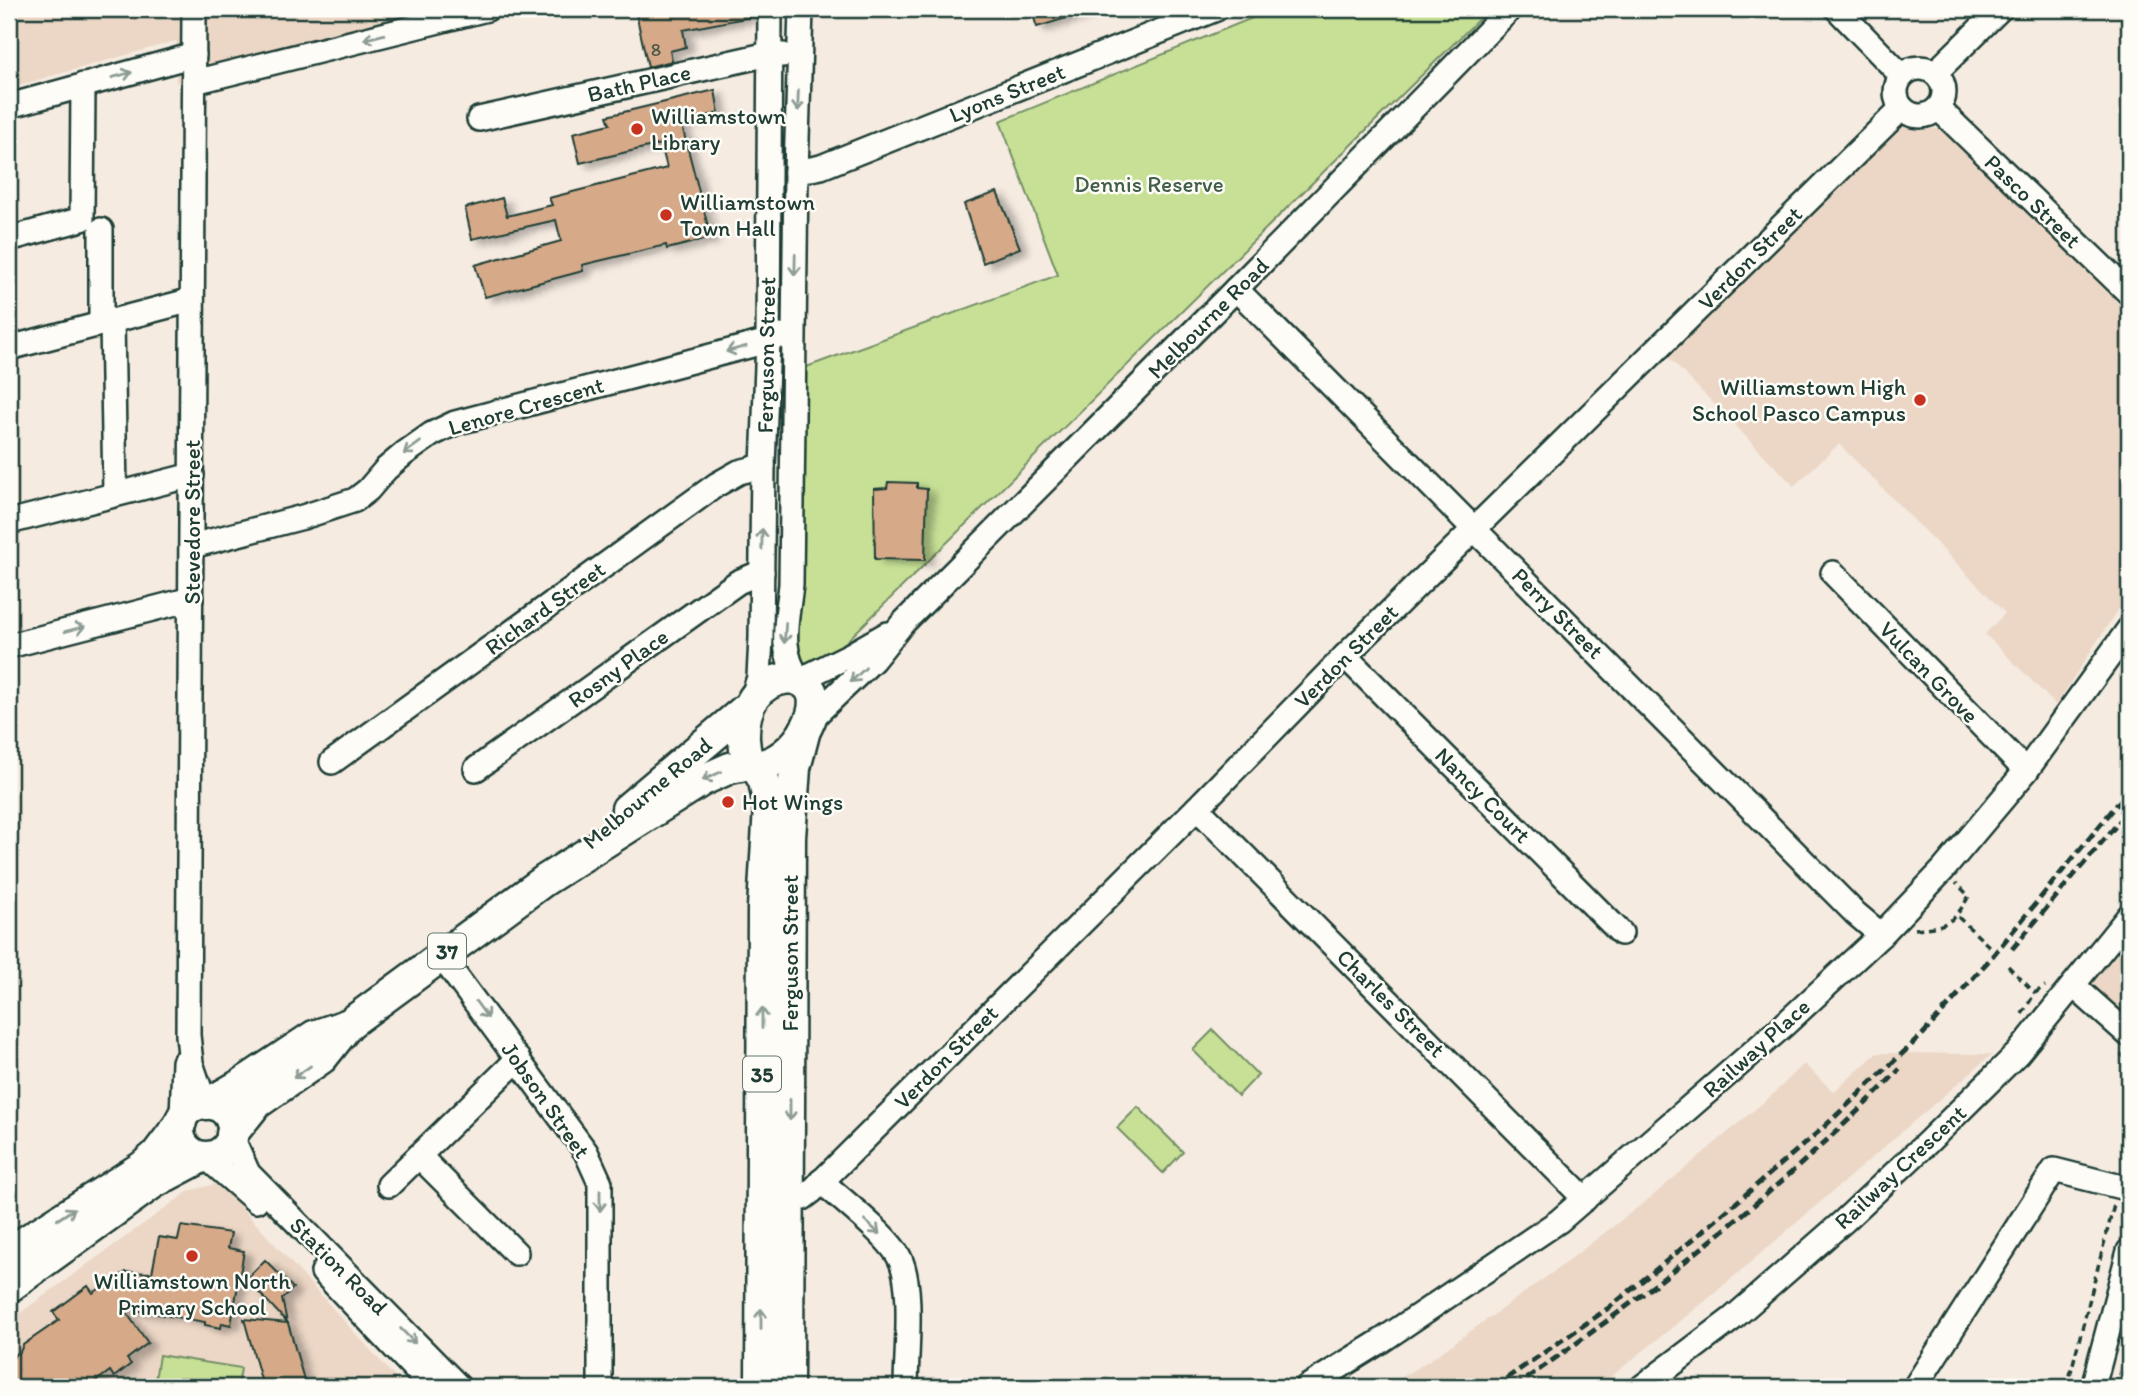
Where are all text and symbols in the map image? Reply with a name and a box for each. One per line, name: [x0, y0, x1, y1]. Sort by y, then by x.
one-way arrow: [363, 31, 385, 44]
house number: 8: [651, 38, 661, 61]
street label: Lyons Street: [945, 57, 1069, 129]
street label: Bath Place: [585, 58, 693, 108]
one-way arrow: [111, 67, 133, 80]
one-way arrow: [792, 90, 805, 113]
place label: Williamstown Library: [651, 102, 786, 156]
marker: Williamstown Library: [629, 121, 645, 137]
street label: Pasco Street: [1979, 148, 2087, 254]
park label: Dennis Reserve: [1074, 170, 1224, 198]
place label: Williamstown Town Hall: [680, 188, 815, 242]
street label: Verdon Street: [1692, 200, 1808, 316]
marker: Williamstown Town Hall: [658, 207, 674, 223]
street label: Melbourne Road: [1141, 251, 1275, 385]
one-way arrow: [788, 253, 801, 276]
street label: Ferguson Street: [751, 276, 781, 434]
one-way arrow: [726, 344, 748, 357]
street label: Lenore Crescent: [445, 370, 607, 442]
place label: Williamstown High School Pasco Campus: [1692, 373, 1906, 427]
marker: Williamstown High School Pasco Campus: [1912, 392, 1928, 408]
street label: Stevedore Street: [178, 440, 206, 604]
one-way arrow: [403, 440, 422, 455]
one-way arrow: [755, 528, 769, 551]
street label: Richard Street: [479, 555, 611, 661]
street label: Perry Street: [1506, 561, 1610, 665]
street label: Verdon Street: [1288, 598, 1404, 714]
street label: Vulcan Grove: [1873, 615, 1985, 729]
one-way arrow: [63, 622, 86, 635]
street label: Rosny Place: [562, 622, 674, 714]
one-way arrow: [778, 622, 791, 644]
one-way arrow: [850, 666, 867, 683]
street label: Melbourne Road: [577, 731, 717, 855]
street label: Nancy Court: [1429, 741, 1537, 849]
one-way arrow: [702, 770, 723, 783]
place label: Hot Wings: [742, 788, 843, 816]
marker: Hot Wings: [720, 794, 736, 810]
street label: Ferguson Street: [776, 875, 804, 1031]
road number: 37: [428, 934, 466, 968]
street label: Charles Street: [1331, 943, 1451, 1063]
street label: Railway Place: [1696, 992, 1816, 1104]
street label: Verdon Street: [888, 999, 1004, 1115]
one-way arrow: [474, 1001, 489, 1019]
one-way arrow: [755, 1007, 769, 1030]
street label: Jobson Street: [496, 1036, 597, 1164]
road number: 35: [743, 1056, 781, 1092]
one-way arrow: [293, 1065, 312, 1079]
street label: Railway Crescent: [1828, 1098, 1972, 1235]
one-way arrow: [783, 1099, 797, 1122]
one-way arrow: [593, 1189, 607, 1212]
one-way arrow: [55, 1207, 75, 1221]
street label: Station Road: [284, 1211, 394, 1321]
one-way arrow: [863, 1219, 880, 1236]
marker: Williamstown North Primary School: [184, 1248, 200, 1264]
place label: Williamstown North Primary School: [93, 1267, 291, 1321]
one-way arrow: [754, 1308, 768, 1331]
one-way arrow: [400, 1327, 417, 1344]

